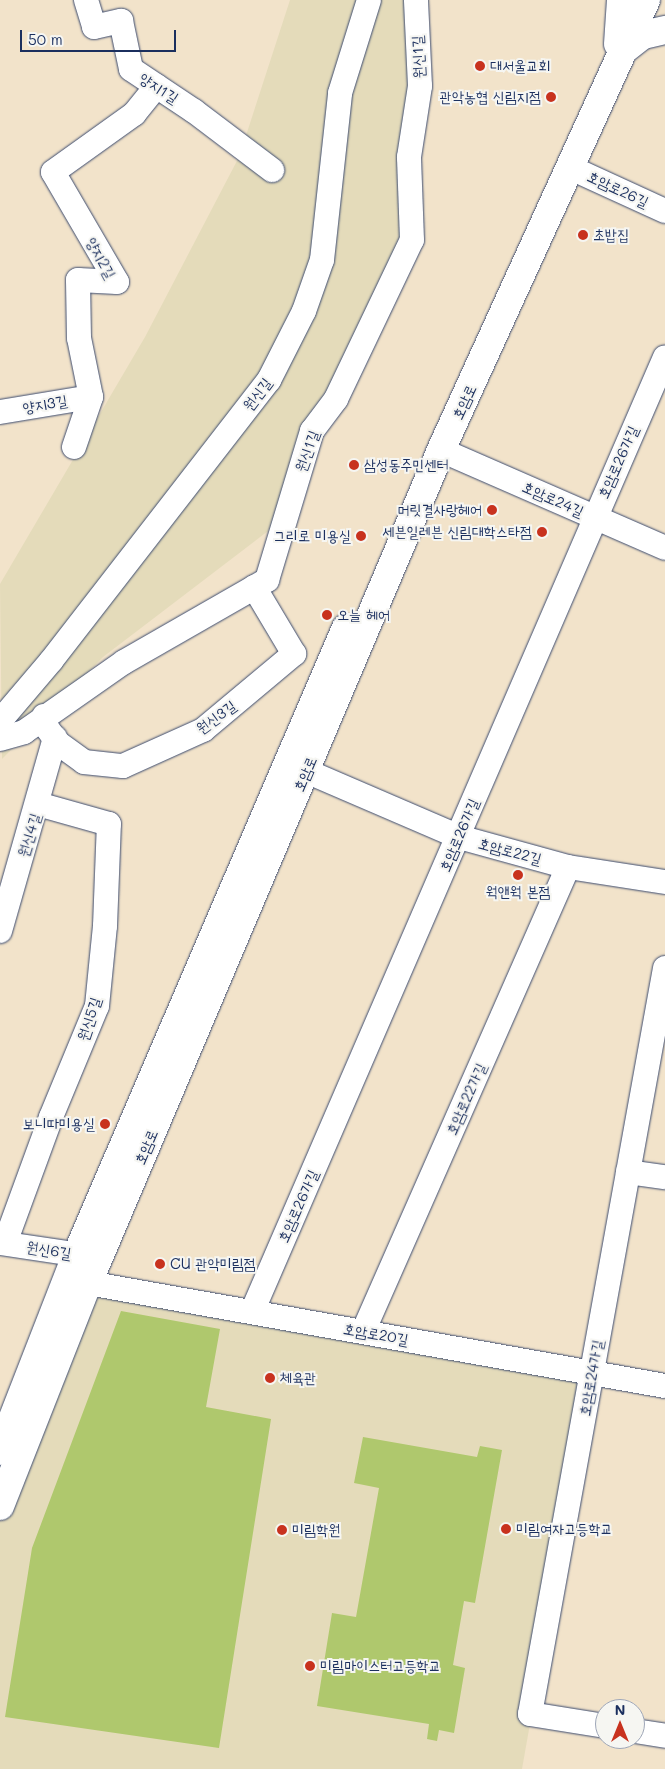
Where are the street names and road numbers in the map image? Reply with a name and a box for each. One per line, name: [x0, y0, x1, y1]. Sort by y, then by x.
street label: 원신1길: [408, 35, 428, 79]
street label: 양지1길: [136, 69, 182, 107]
street label: 호암로26길: [584, 167, 652, 211]
street label: 양지2길: [82, 234, 120, 282]
street label: 원신길: [239, 374, 275, 414]
street label: 호암로: [448, 382, 480, 422]
street label: 양지3길: [21, 391, 69, 417]
street label: 호암로26가길: [594, 423, 642, 501]
street label: 원신1길: [291, 428, 323, 474]
street label: 호암로24길: [519, 477, 587, 521]
street label: 원신3길: [193, 696, 239, 738]
street label: 호암로: [290, 754, 320, 794]
street label: 호암로26가길: [436, 796, 482, 874]
street label: 원신4길: [14, 811, 44, 859]
street label: 호암로22길: [476, 834, 544, 868]
street label: 원신5길: [73, 995, 105, 1043]
street label: 호암로22가길: [442, 1060, 490, 1138]
street label: 호암로: [131, 1127, 161, 1167]
street label: 호암로26가길: [274, 1167, 322, 1245]
street label: 원신6길: [25, 1238, 73, 1262]
street label: 호암로20길: [342, 1319, 410, 1349]
street label: 호암로24가길: [575, 1338, 607, 1418]

